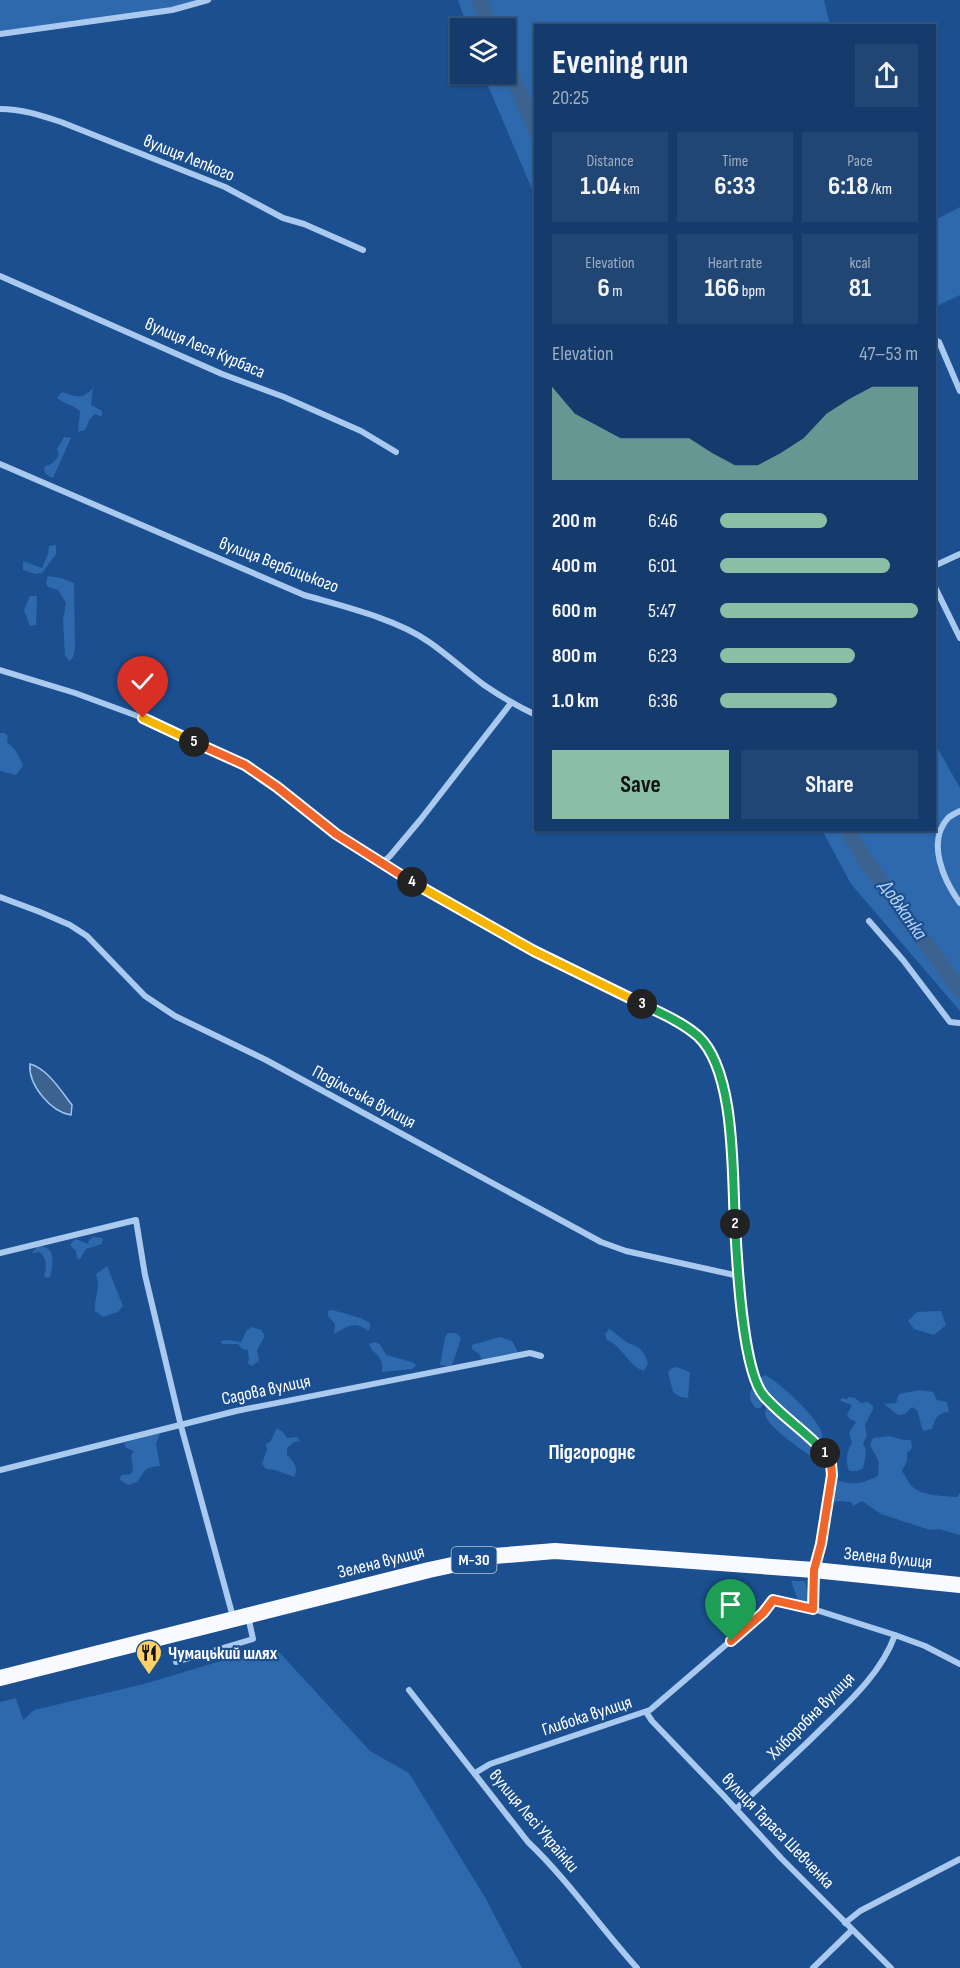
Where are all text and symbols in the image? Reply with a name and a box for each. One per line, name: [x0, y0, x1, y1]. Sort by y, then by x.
map controls: [450, 18, 516, 84]
button: layers: [450, 18, 516, 84]
text: Evening run: [552, 43, 688, 83]
button: share: [855, 44, 918, 107]
text: 20:25: [552, 86, 589, 110]
street label: вулиця Лепкого: [140, 130, 238, 186]
text: Distance: [586, 152, 634, 171]
text: Time: [722, 152, 748, 171]
text: Pace: [847, 152, 873, 171]
text: 1.04: [580, 171, 621, 202]
text: 6:33: [714, 171, 756, 202]
text: 6:18: [828, 171, 869, 202]
text: km: [621, 180, 640, 199]
text: /km: [869, 180, 892, 199]
text: Elevation: [585, 254, 635, 273]
text: Heart rate: [708, 254, 762, 273]
text: kcal: [849, 254, 871, 273]
text: 6: [597, 273, 610, 304]
text: 166: [705, 273, 739, 304]
text: 81: [849, 273, 871, 304]
text: m: [610, 282, 623, 301]
text: bpm: [739, 282, 765, 301]
street label: вулиця Леся Курбаса: [142, 313, 268, 383]
text: Elevation: [552, 342, 614, 366]
text: 47–53 m: [859, 342, 918, 366]
text: 200 m: [552, 509, 596, 533]
text: 6:46: [648, 509, 678, 533]
street label: вулиця Вербицького: [216, 533, 342, 597]
text: 400 m: [552, 554, 597, 578]
text: 6:01: [648, 554, 676, 578]
text: 600 m: [552, 599, 597, 623]
text: 5:47: [648, 599, 676, 623]
text: 800 m: [552, 644, 597, 668]
text: 6:23: [648, 644, 677, 668]
pin: [117, 656, 168, 718]
icon: check: [126, 665, 159, 698]
text: 1.0 km: [552, 689, 599, 713]
text: 6:36: [648, 689, 678, 713]
pin: 5: [179, 727, 209, 757]
text: 5: [190, 732, 198, 751]
button: Save: [552, 750, 729, 819]
button: Share: [741, 750, 918, 819]
pin: 4: [397, 867, 427, 897]
text: 4: [408, 872, 416, 891]
water label: Довжанка: [873, 875, 932, 945]
pin: 3: [627, 989, 657, 1019]
text: 3: [638, 994, 646, 1013]
street label: Подільська вулиця: [309, 1061, 419, 1133]
pin: 2: [720, 1209, 750, 1239]
text: 2: [731, 1214, 739, 1233]
street label: Садова вулиця: [220, 1370, 312, 1410]
pin: 1: [810, 1438, 840, 1468]
district label: Підгороднє: [548, 1440, 636, 1465]
text: 1: [822, 1443, 828, 1462]
street label: Зелена вулиця: [335, 1541, 427, 1583]
street label: Зелена вулиця: [843, 1543, 933, 1573]
road number: М-30: [452, 1547, 496, 1573]
pin: [705, 1579, 756, 1641]
icon: arrive: [714, 1588, 747, 1621]
restaurant icon: Чумацький шлях: [134, 1638, 164, 1676]
place label: Чумацький шлях: [168, 1643, 278, 1664]
street label: Хліборобна вулиця: [762, 1668, 859, 1765]
street label: Глибока вулиця: [539, 1692, 635, 1740]
street label: вулиця Лесі Українки: [485, 1765, 583, 1877]
street label: вулиця Тараса Шевченка: [717, 1769, 839, 1893]

